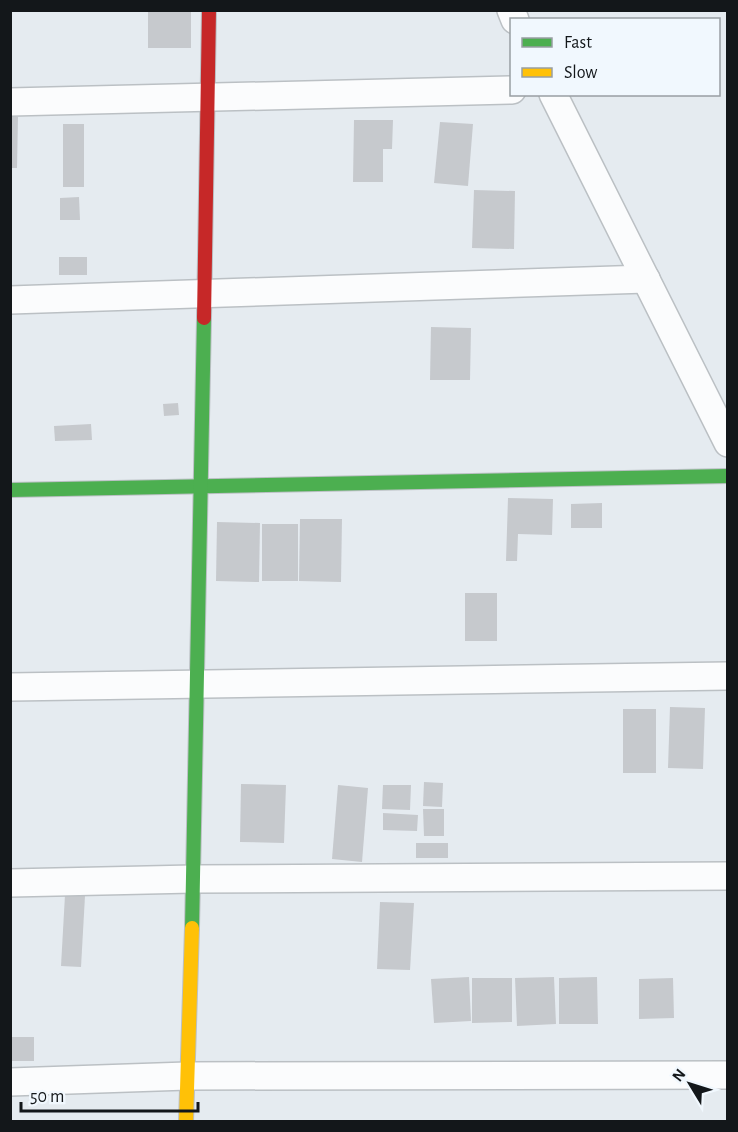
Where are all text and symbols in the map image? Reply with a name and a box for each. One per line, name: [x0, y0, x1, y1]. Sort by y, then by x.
legend: [510, 18, 720, 96]
text: Fast: [564, 34, 592, 52]
text: Slow: [564, 64, 597, 82]
north arrow: [660, 1054, 720, 1114]
text: N: [669, 1066, 689, 1085]
scale bar: [21, 1075, 198, 1113]
text: 50 m: [30, 1088, 64, 1106]

